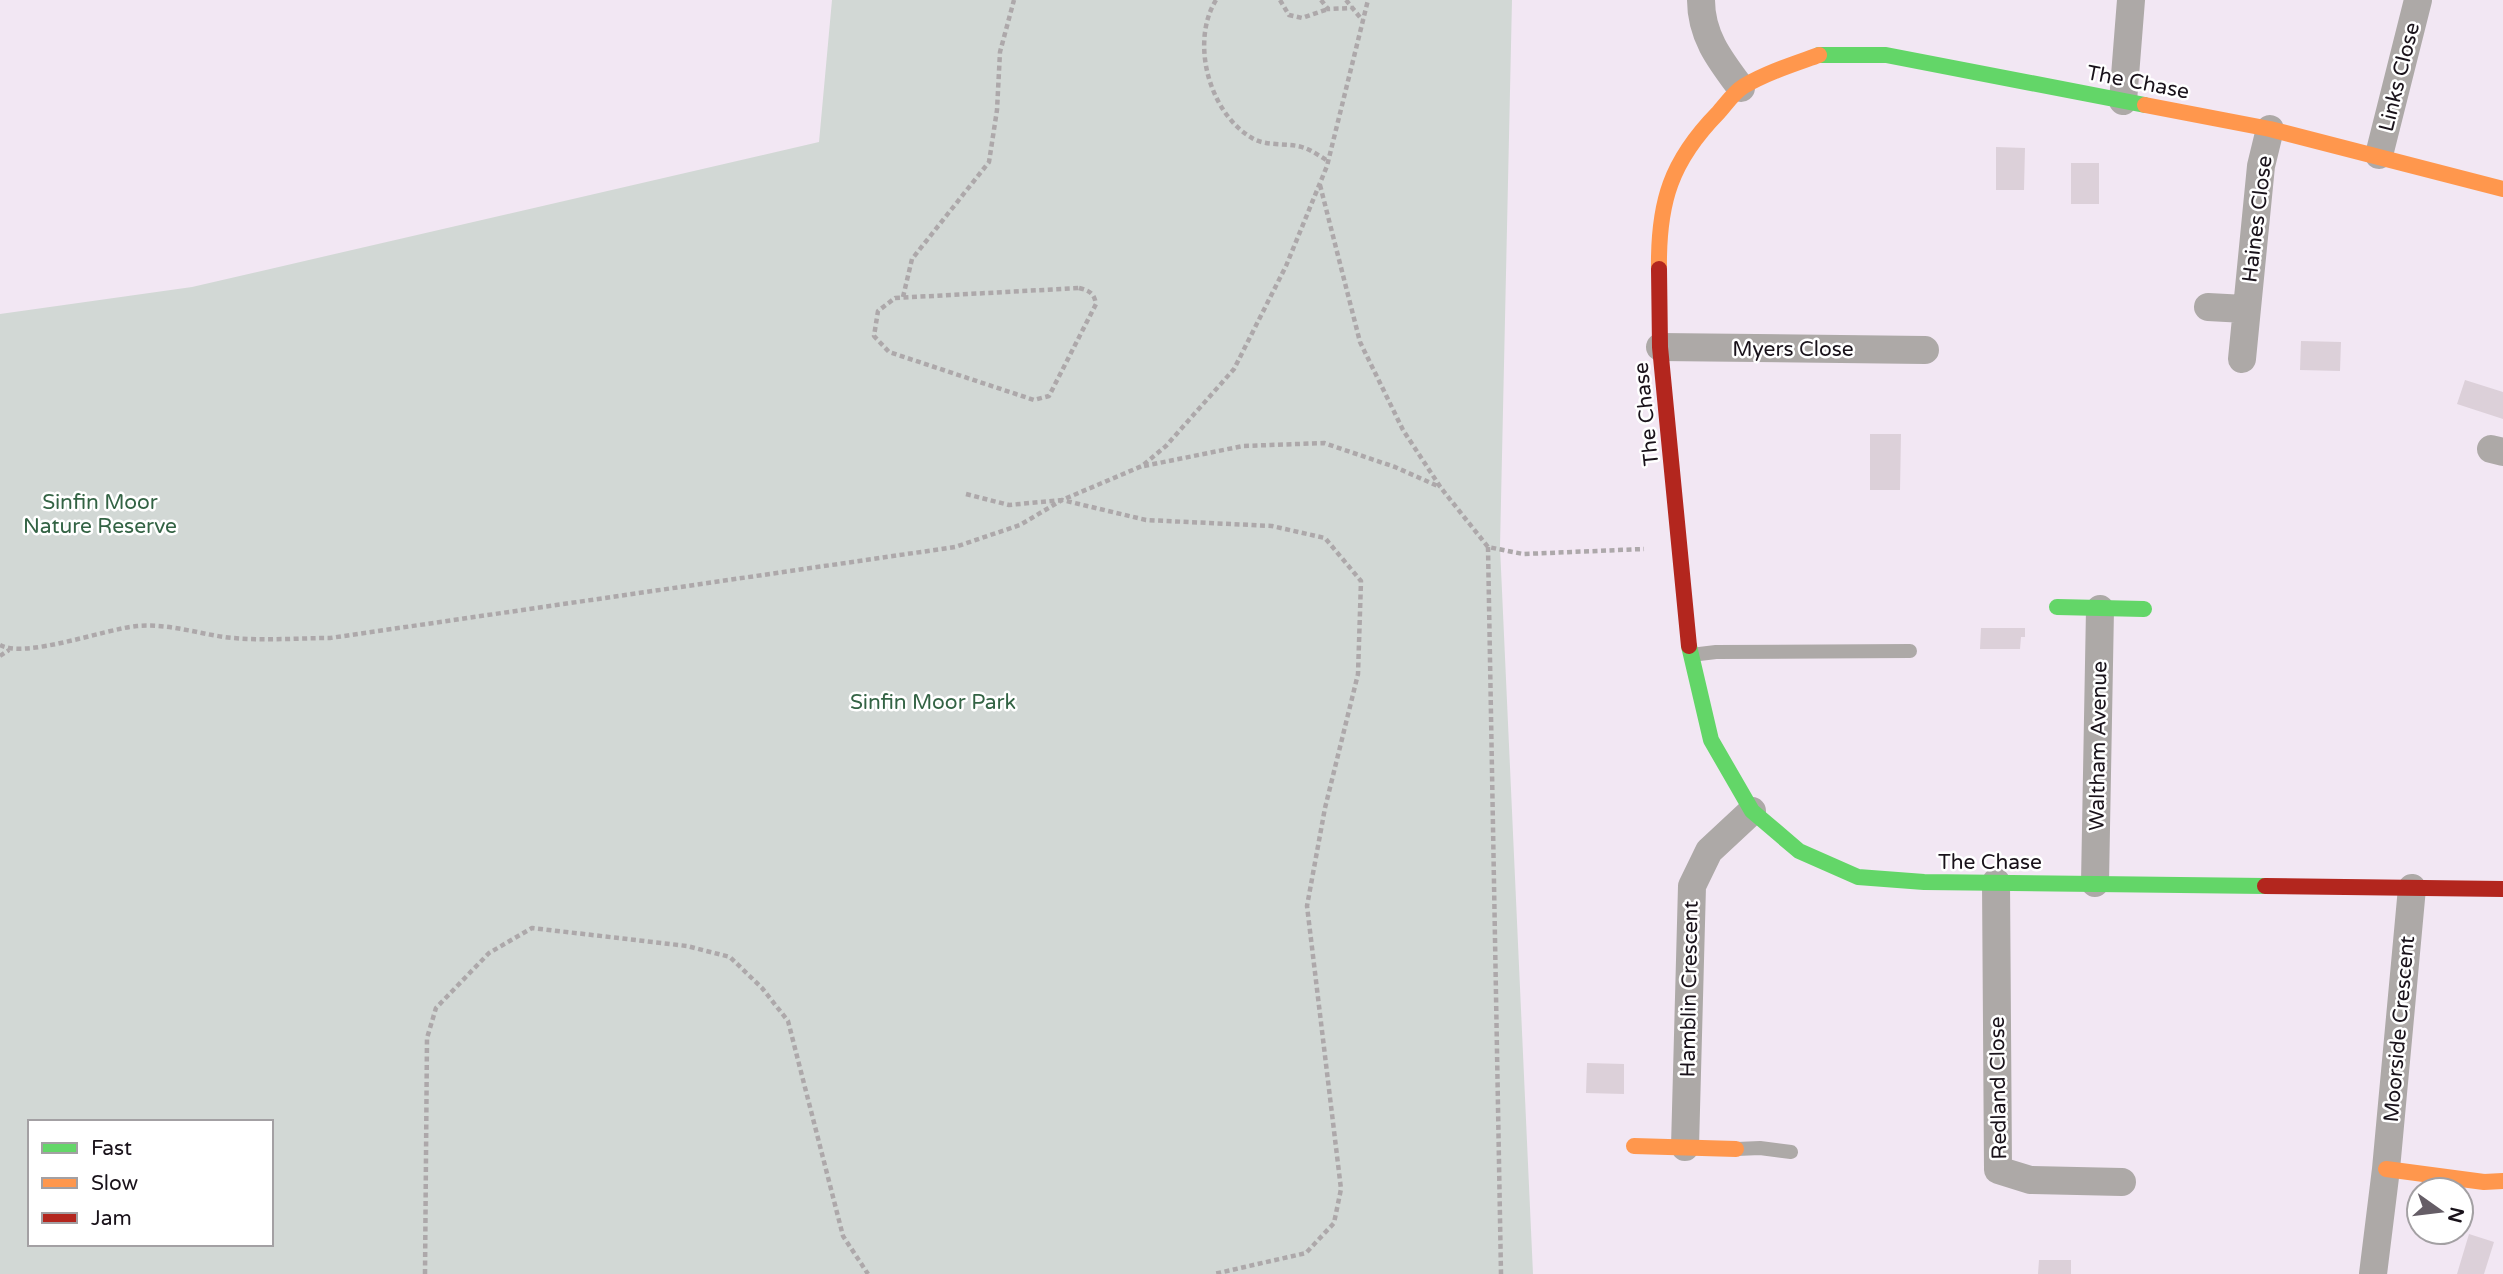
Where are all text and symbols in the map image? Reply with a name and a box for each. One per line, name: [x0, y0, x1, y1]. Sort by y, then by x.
street label: Links Close: [2374, 20, 2425, 134]
street label: The Chase: [2084, 60, 2191, 105]
street label: Haines Close: [2237, 154, 2278, 284]
street label: Myers Close: [1732, 337, 1854, 362]
street label: The Chase: [1629, 361, 1664, 467]
park label: Sinfin Moor Nature Reserve: [23, 490, 177, 539]
street label: Waltham Avenue: [2085, 661, 2112, 831]
park label: Sinfin Moor Park: [850, 690, 1016, 715]
street label: The Chase: [1938, 850, 2042, 875]
street label: Hamblin Crescent: [1675, 901, 1704, 1078]
street label: Moorside Crescent: [2379, 935, 2420, 1123]
street label: Redland Close: [1985, 1016, 2012, 1160]
legend: [28, 1120, 273, 1246]
text: Fast: [91, 1136, 132, 1161]
text: Slow: [91, 1171, 139, 1196]
north arrow: [2405, 1176, 2475, 1246]
text: N: [2443, 1205, 2468, 1225]
text: Jam: [91, 1206, 132, 1231]

